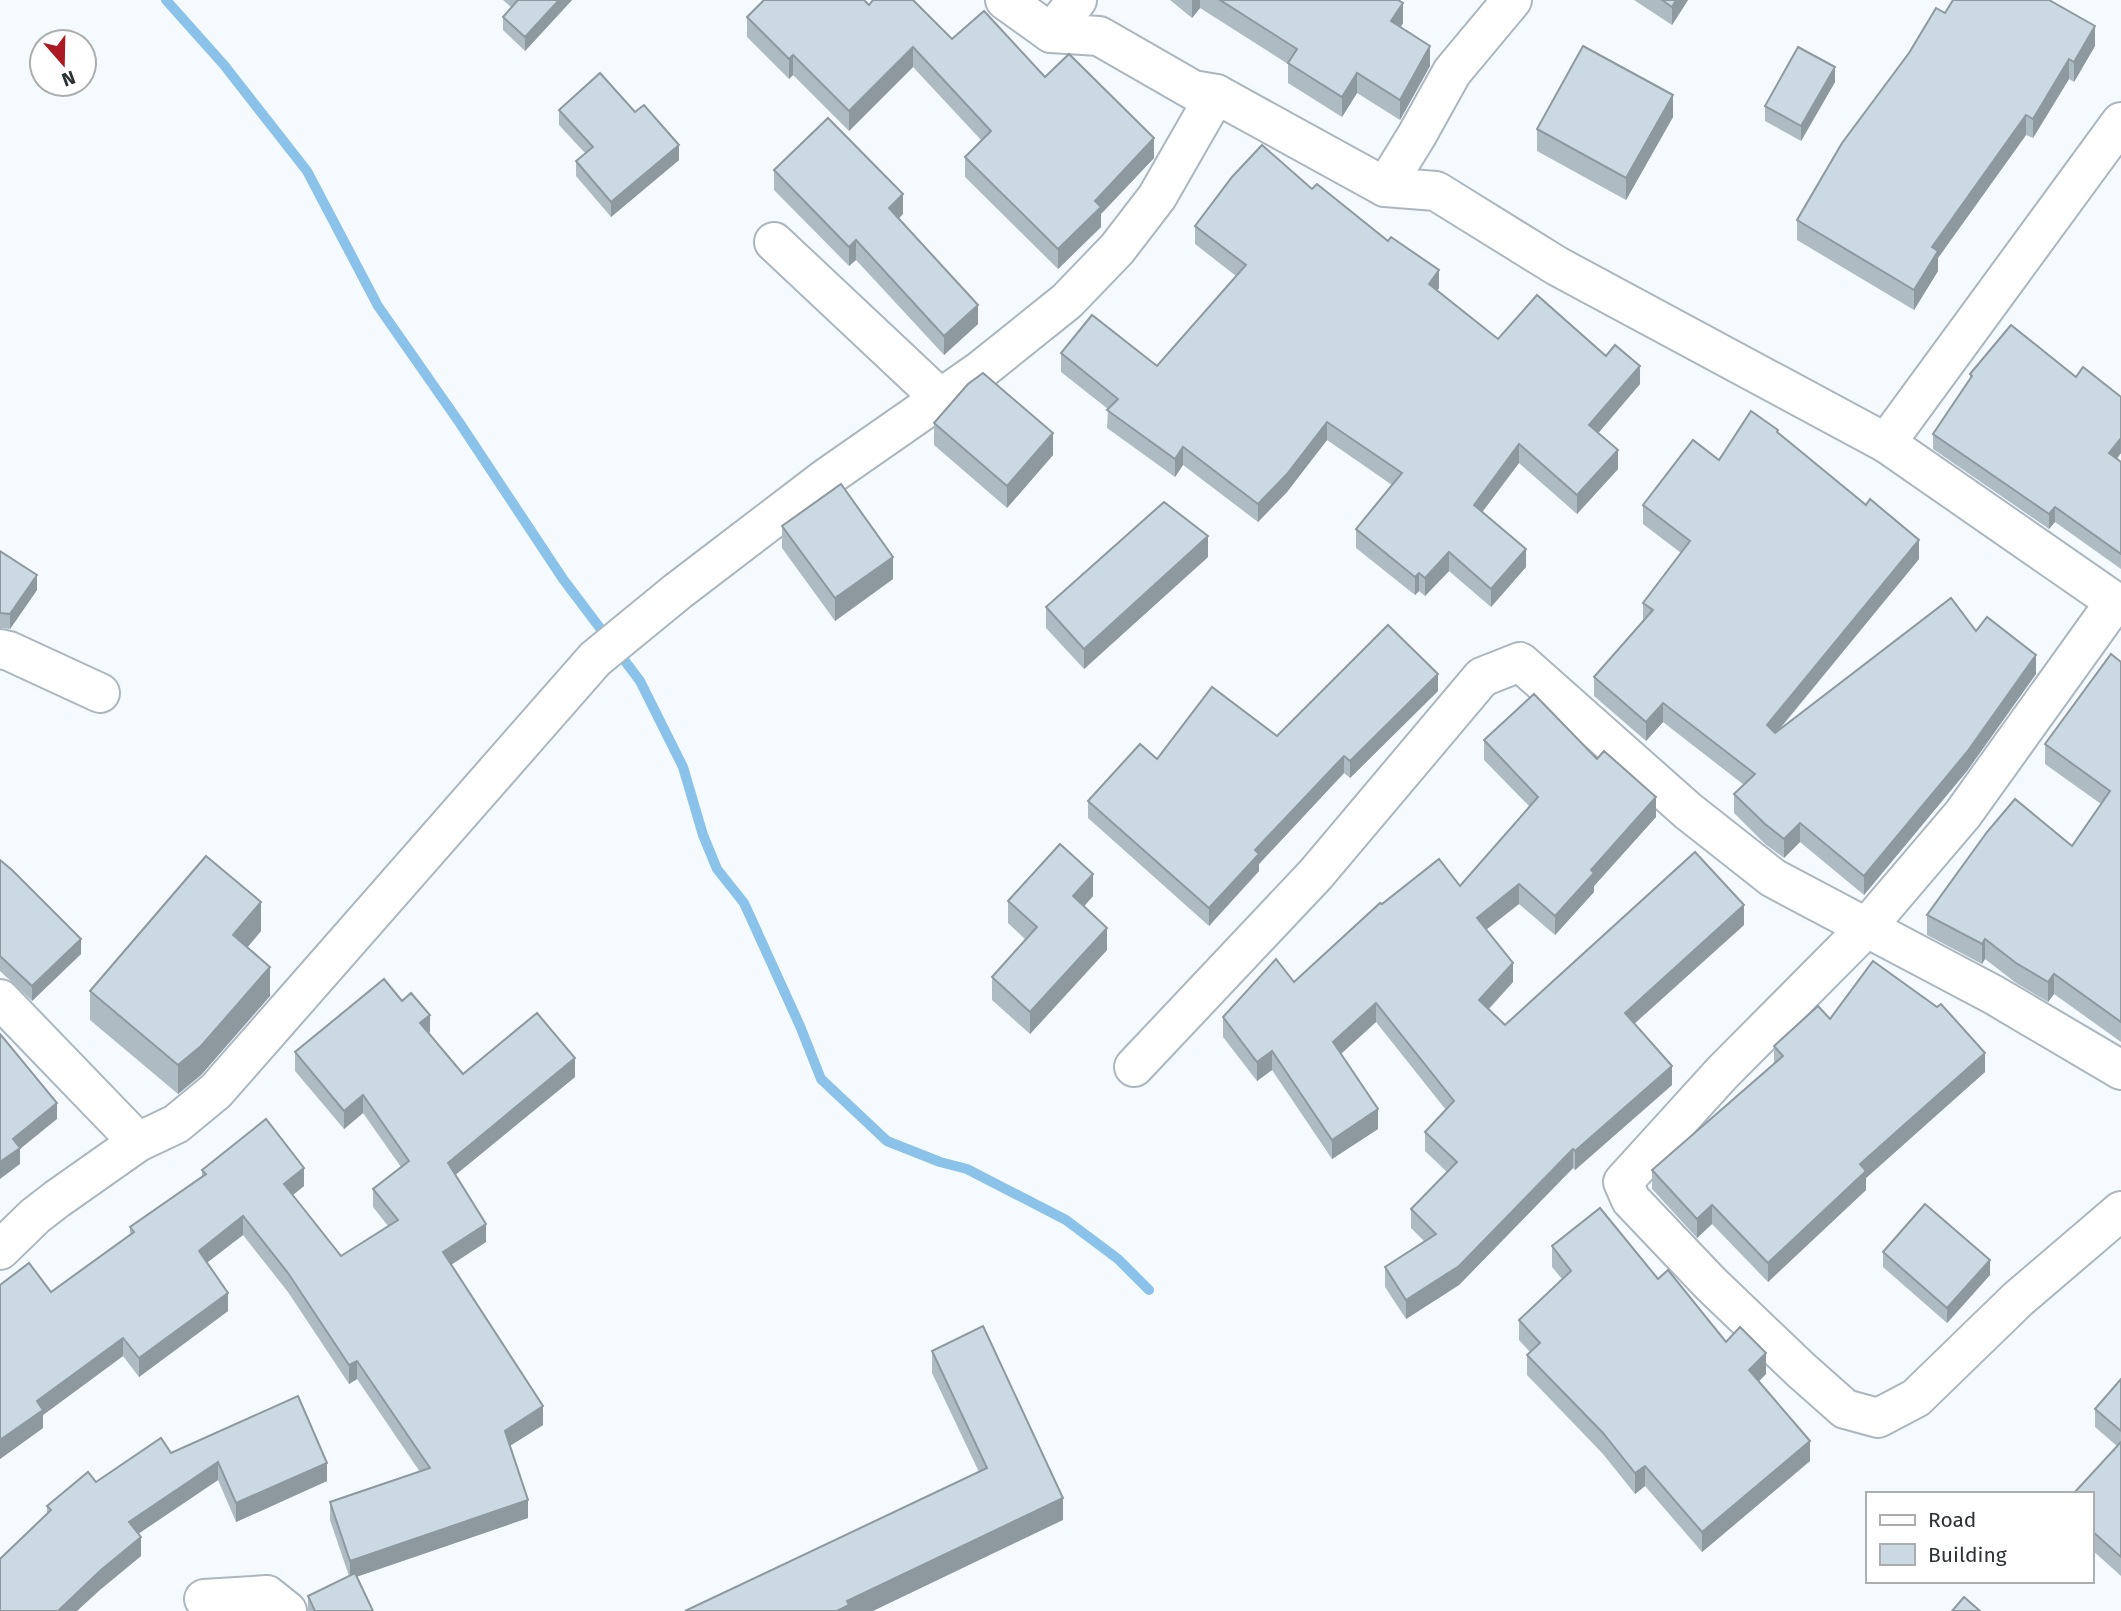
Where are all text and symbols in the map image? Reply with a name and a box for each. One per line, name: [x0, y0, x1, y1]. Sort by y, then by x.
north arrow: [28, 28, 98, 98]
text: N: [59, 66, 79, 91]
legend: [1866, 1492, 2093, 1583]
text: Road: [1928, 1507, 1976, 1533]
text: Building: [1928, 1542, 2007, 1568]

